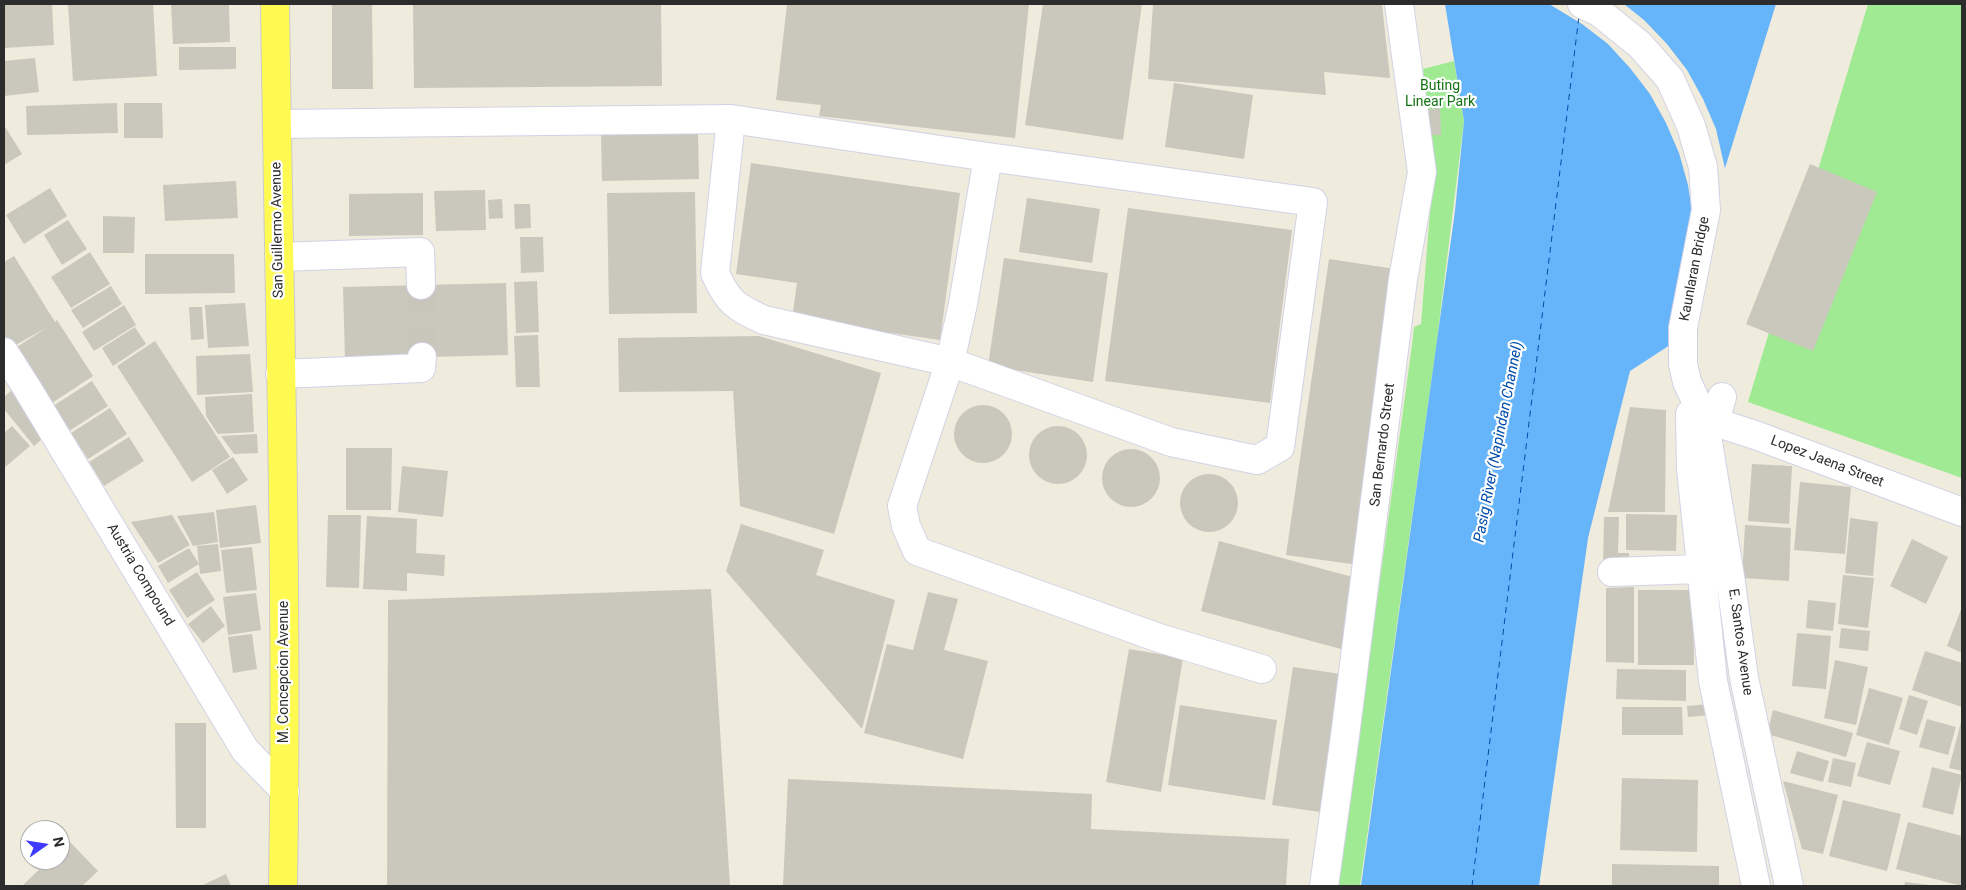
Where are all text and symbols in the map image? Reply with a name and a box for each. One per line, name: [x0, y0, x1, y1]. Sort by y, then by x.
park label: Buting Linear Park: [1405, 78, 1475, 110]
street label: San Guillermo Avenue: [268, 162, 288, 298]
street label: Kaunlaran Bridge: [1677, 215, 1713, 323]
water label: Pasig River (Napindan Channel): [1471, 340, 1527, 544]
street label: San Bernardo Street: [1367, 382, 1399, 508]
street label: Lopez Jaena Street: [1768, 433, 1886, 491]
street label: Austria Compound: [103, 521, 177, 629]
street label: E. Santos Avenue: [1724, 588, 1756, 696]
street label: M. Concepcion Avenue: [276, 601, 292, 743]
north arrow: [20, 820, 70, 870]
text: N: [50, 835, 68, 848]

